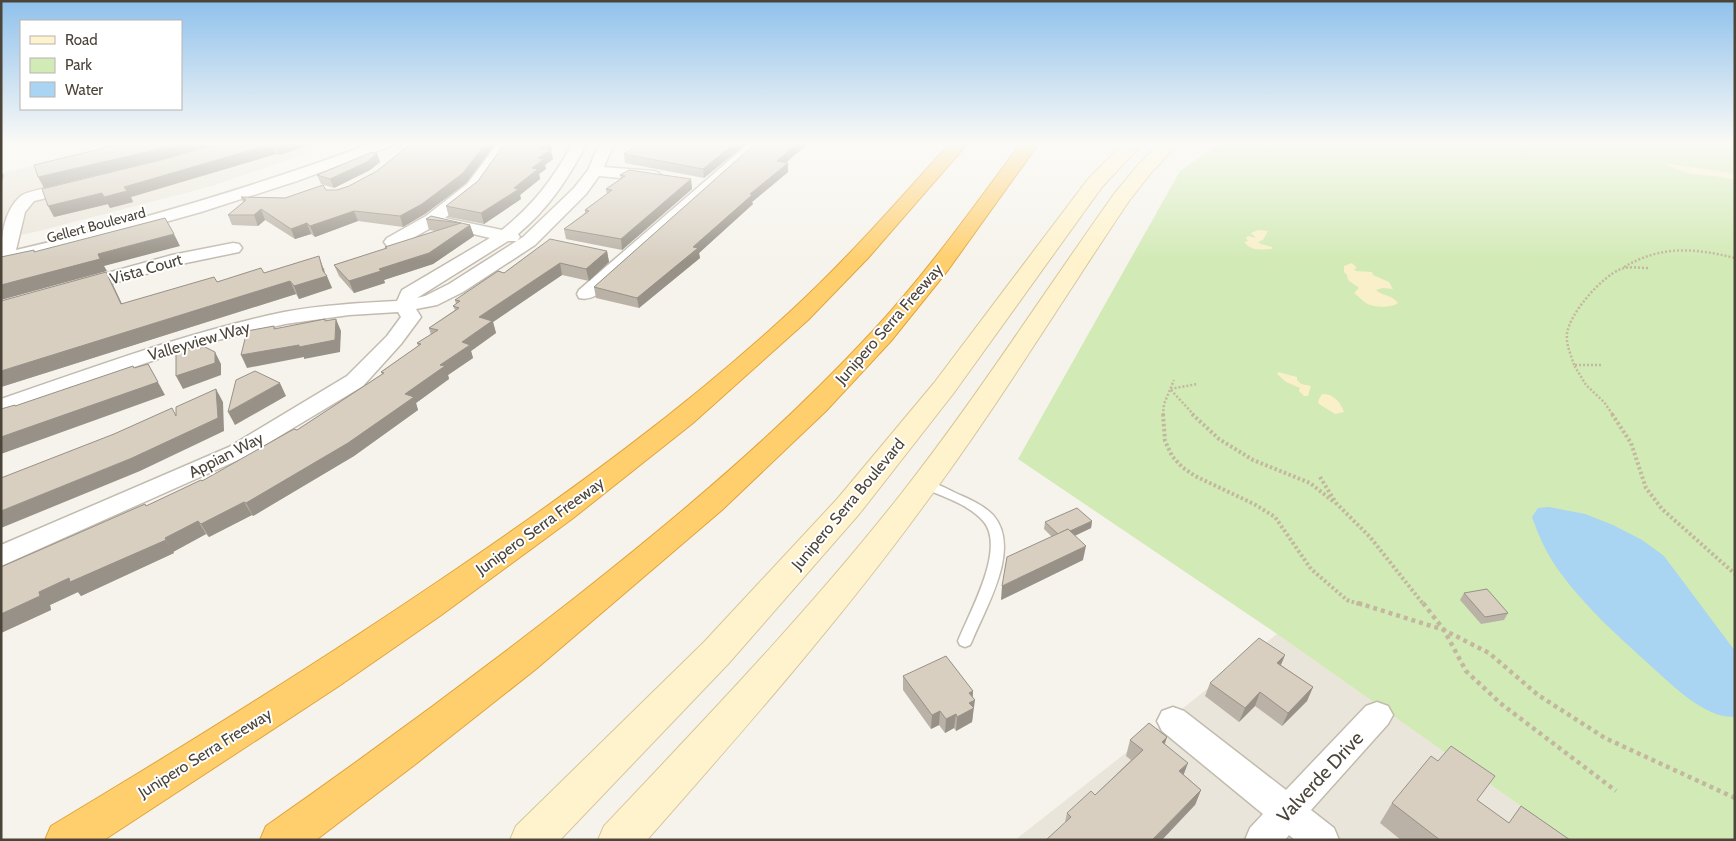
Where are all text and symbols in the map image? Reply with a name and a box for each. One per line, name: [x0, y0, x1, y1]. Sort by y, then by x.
legend: [20, 20, 182, 110]
text: Road: [65, 31, 98, 49]
text: Park: [65, 56, 92, 74]
text: Water: [65, 81, 103, 99]
street label: Gellert Boulevard: [45, 203, 147, 247]
street label: Vista Court: [108, 249, 185, 288]
street label: Junipero Serra Freeway: [831, 260, 947, 389]
street label: Valleyview Way: [146, 317, 252, 365]
street label: Appian Way: [185, 428, 267, 482]
street label: Junipero Serra Boulevard: [787, 434, 908, 574]
street label: Junipero Serra Freeway: [471, 473, 608, 579]
street label: Junipero Serra Freeway: [134, 704, 275, 802]
street label: Valverde Drive: [1272, 726, 1368, 827]

